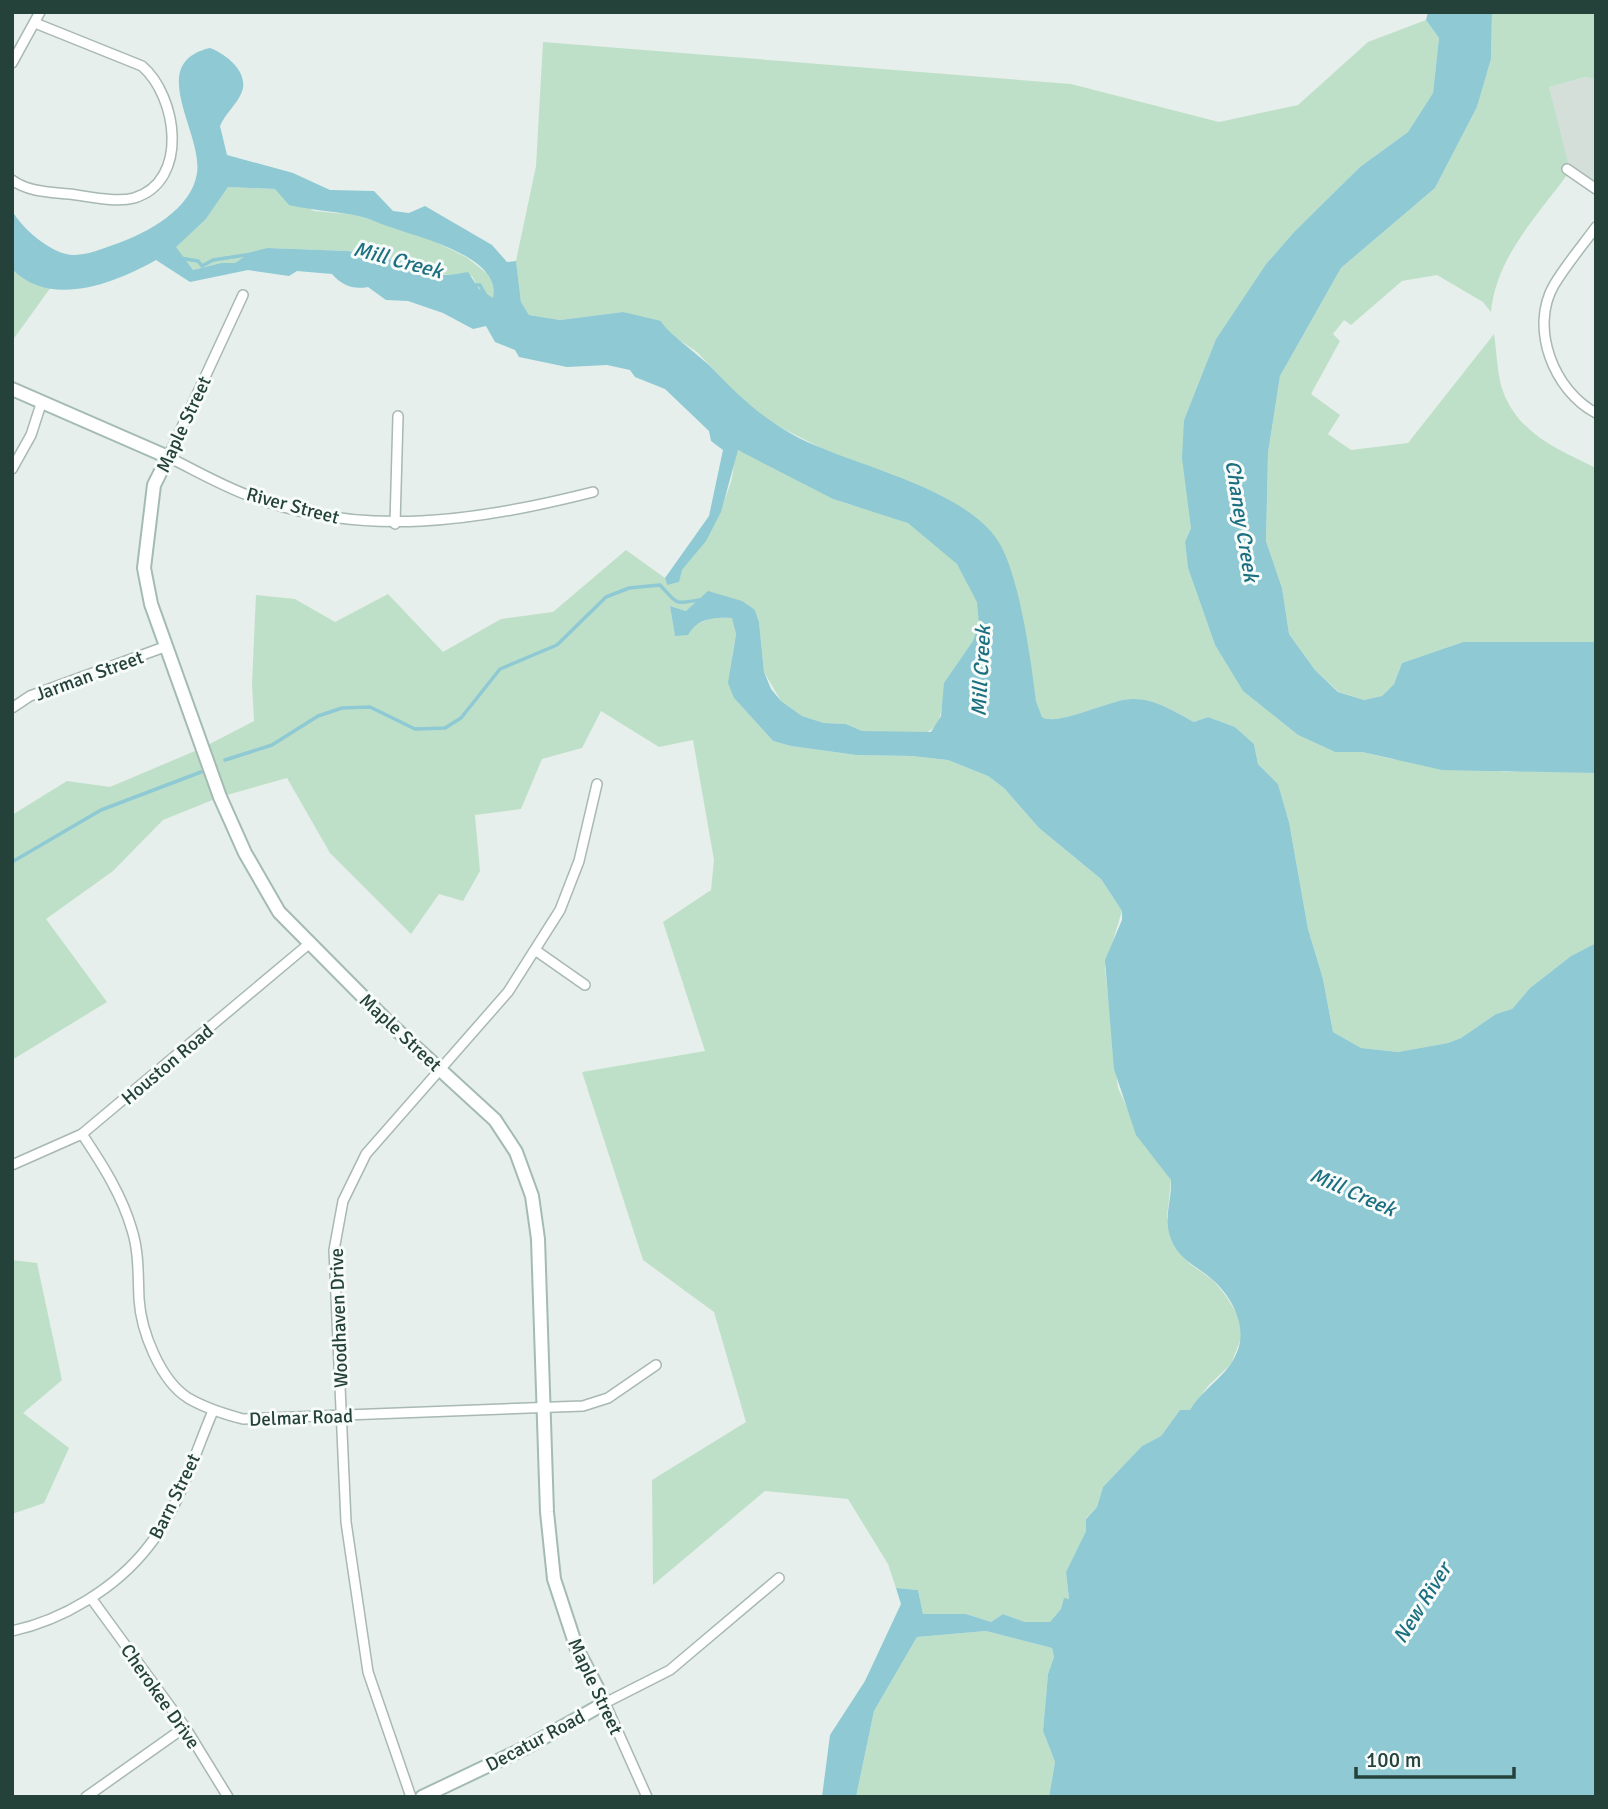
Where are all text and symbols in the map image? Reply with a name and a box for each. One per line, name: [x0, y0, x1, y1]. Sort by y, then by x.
water label: Mill Creek: [351, 236, 448, 285]
street label: Maple Street: [151, 372, 217, 476]
water label: Chaney Creek: [1220, 458, 1265, 586]
street label: River Street: [244, 482, 342, 530]
water label: Mill Creek: [966, 622, 996, 717]
street label: Jarman Street: [32, 645, 147, 707]
street label: Maple Street: [354, 989, 447, 1077]
street label: Houston Road: [117, 1019, 219, 1110]
water label: Mill Creek: [1306, 1162, 1402, 1223]
street label: Woodhaven Drive: [325, 1248, 353, 1388]
street label: Delmar Road: [249, 1404, 353, 1432]
street label: Barn Street: [144, 1449, 206, 1543]
water label: New River: [1387, 1555, 1459, 1648]
street label: Maple Street: [562, 1634, 628, 1739]
street label: Cherokee Drive: [115, 1639, 205, 1754]
street label: Decatur Road: [482, 1705, 589, 1777]
scale bar: [1356, 1736, 1514, 1780]
text: 100 m: [1366, 1747, 1421, 1773]

